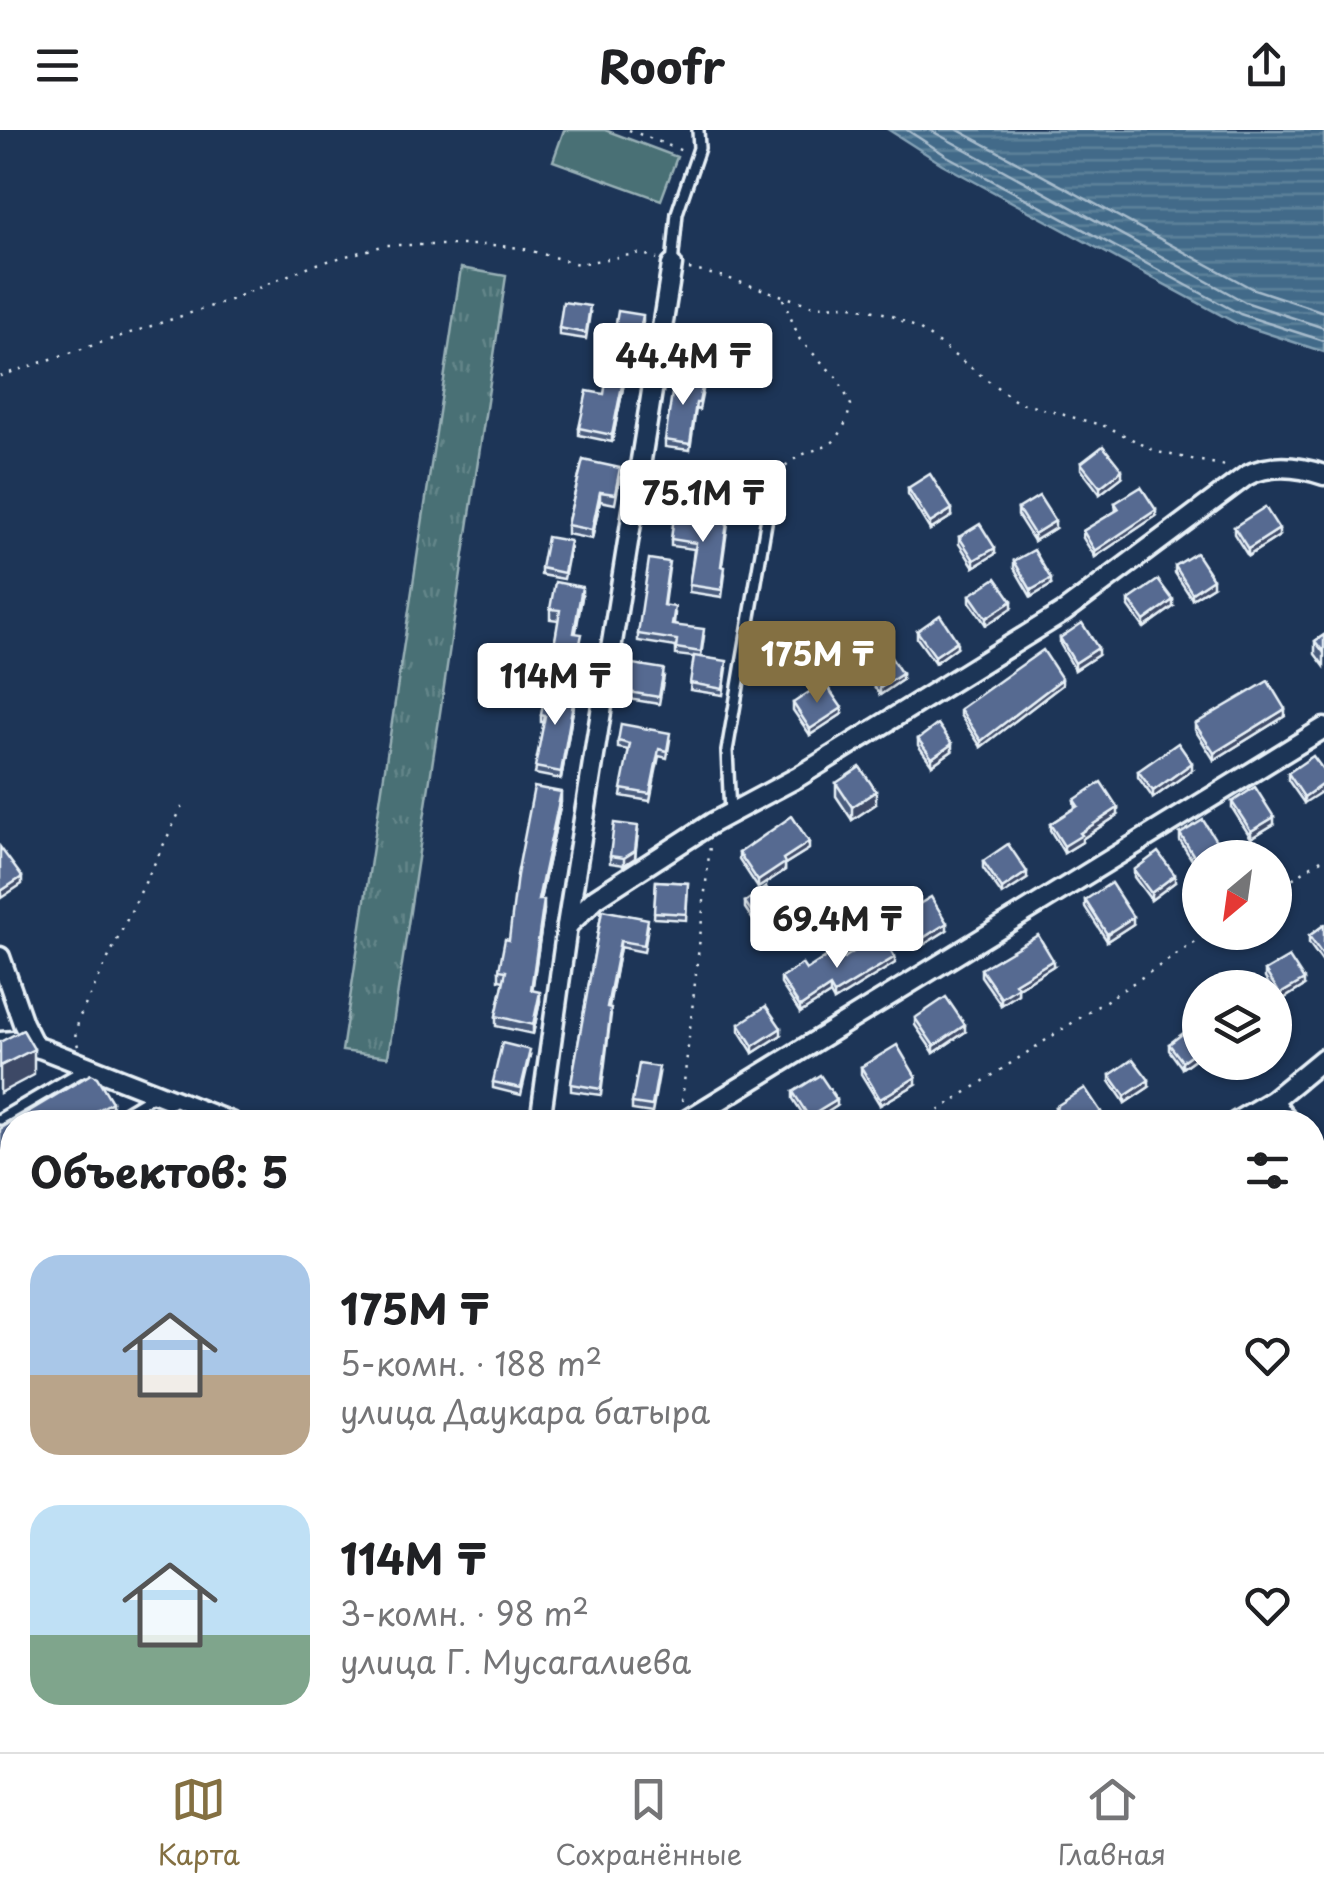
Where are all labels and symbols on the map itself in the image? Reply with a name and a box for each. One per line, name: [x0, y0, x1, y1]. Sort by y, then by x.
pin: 44.4M ₸: [591, 323, 775, 408]
pin: 75.1M ₸: [611, 460, 795, 545]
pin: 175M ₸: [736, 621, 898, 706]
pin: 114M ₸: [474, 643, 636, 728]
north arrow: [1182, 840, 1292, 950]
pin: 69.4M ₸: [745, 886, 929, 971]

